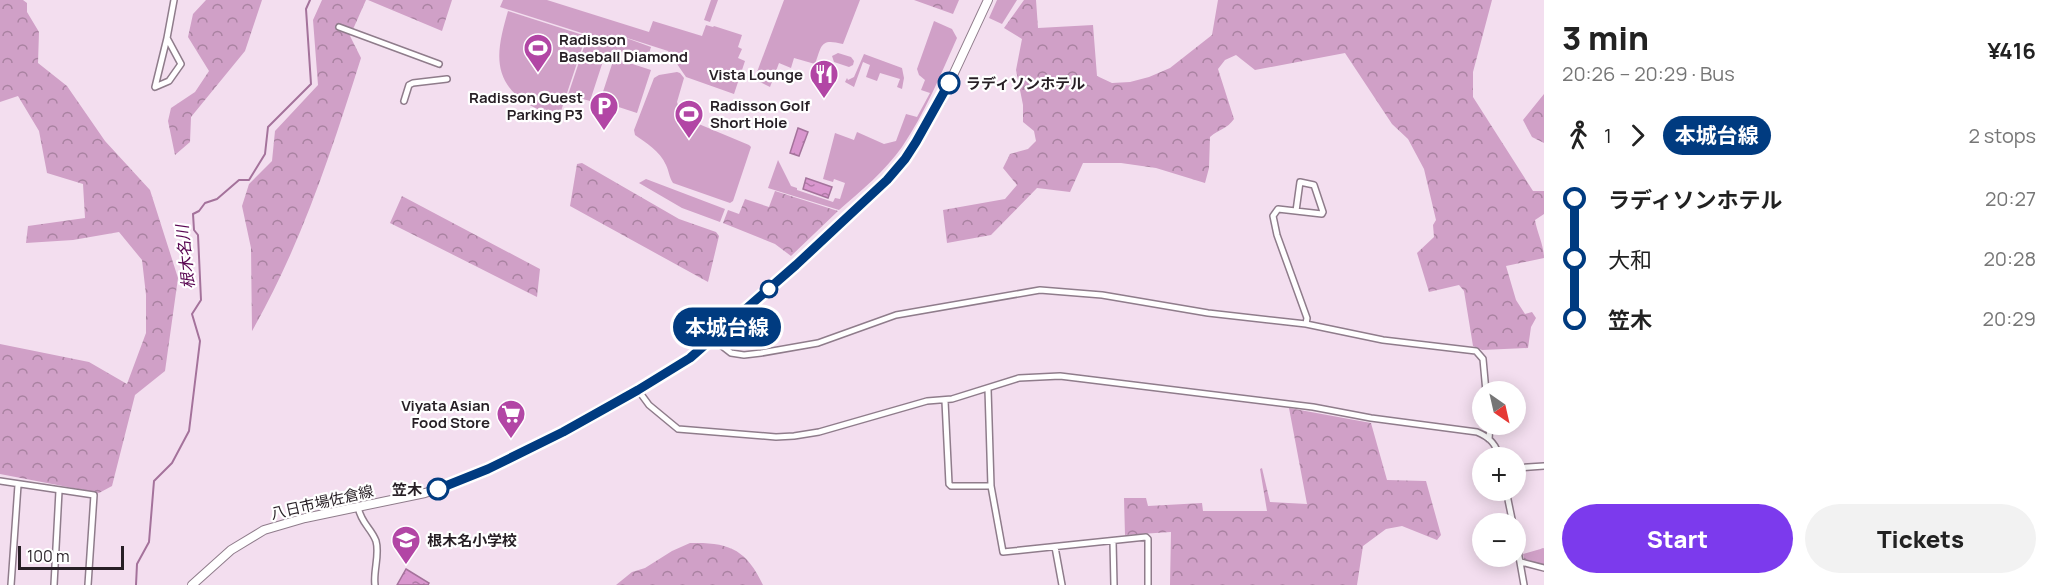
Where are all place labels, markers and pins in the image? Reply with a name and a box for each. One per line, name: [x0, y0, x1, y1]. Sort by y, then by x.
place label: Radisson Baseball Diamond: [559, 29, 688, 67]
sports icon: Radisson Baseball Diamond: [522, 32, 554, 74]
restaurant icon: Vista Lounge: [808, 58, 840, 100]
place label: Vista Lounge: [709, 64, 803, 85]
marker: ラディソンホテル: [938, 72, 960, 94]
place label: ラディソンホテル: [966, 73, 1085, 94]
place label: Radisson Guest Parking P3: [469, 87, 583, 125]
parking icon: Radisson Guest Parking P3: [588, 90, 620, 132]
place label: Radisson Golf Short Hole: [710, 95, 810, 133]
sports icon: Radisson Golf Short Hole: [673, 98, 705, 140]
unlabelled marker: [760, 280, 778, 298]
place label: Viyata Asian Food Store: [401, 395, 490, 433]
supermarket icon: Viyata Asian Food Store: [495, 398, 527, 440]
marker: 笠木: [427, 478, 449, 500]
place label: 笠木: [392, 479, 422, 500]
school or university icon: 根木名小学校: [390, 524, 422, 566]
place label: 根木名小学校: [427, 530, 517, 551]

